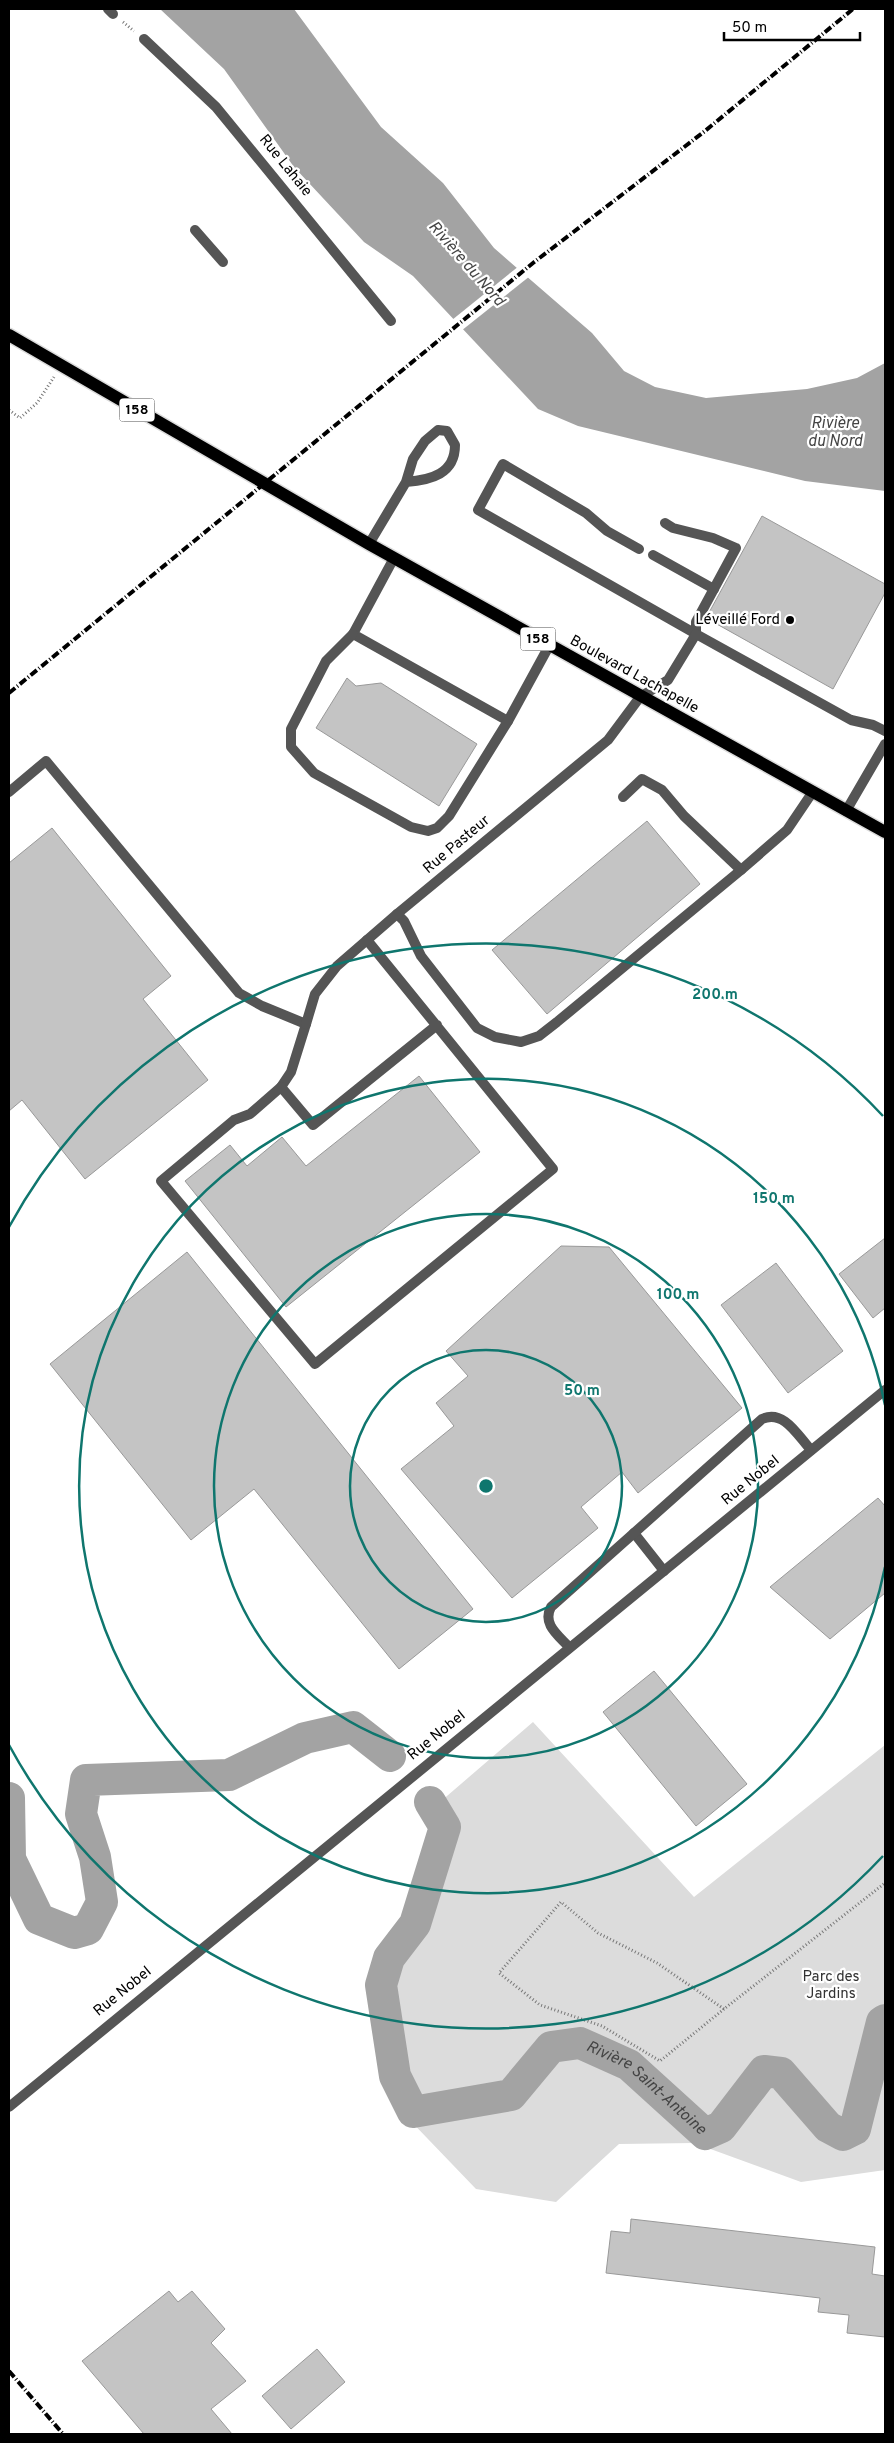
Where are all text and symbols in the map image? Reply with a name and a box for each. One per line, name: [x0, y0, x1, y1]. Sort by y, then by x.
scale bar: [724, 10, 860, 42]
text: 50 m: [732, 19, 767, 38]
street label: Rue Lahaie: [254, 131, 316, 201]
water label: Rivière du Nord: [424, 217, 509, 312]
road number: 158: [120, 398, 154, 422]
water label: Rivière du Nord: [808, 414, 864, 452]
place label: Léveillé Ford: [695, 611, 780, 630]
marker: Léveillé Ford: [784, 614, 796, 626]
road number: 158: [520, 628, 556, 650]
street label: Boulevard Lachapelle: [566, 632, 702, 718]
street label: Rue Pasteur: [420, 811, 494, 879]
text: 200 m: [692, 986, 738, 1005]
text: 150 m: [753, 1190, 795, 1209]
text: 100 m: [657, 1286, 699, 1305]
text: 50 m: [564, 1382, 600, 1401]
street label: Rue Nobel: [718, 1452, 784, 1510]
centre of rings: [477, 1477, 495, 1495]
street label: Rue Nobel: [404, 1707, 470, 1765]
street label: Rue Nobel: [90, 1963, 156, 2021]
park label: Parc des Jardins: [802, 1968, 860, 2004]
water label: Rivière Saint-Antoine: [583, 2037, 711, 2140]

